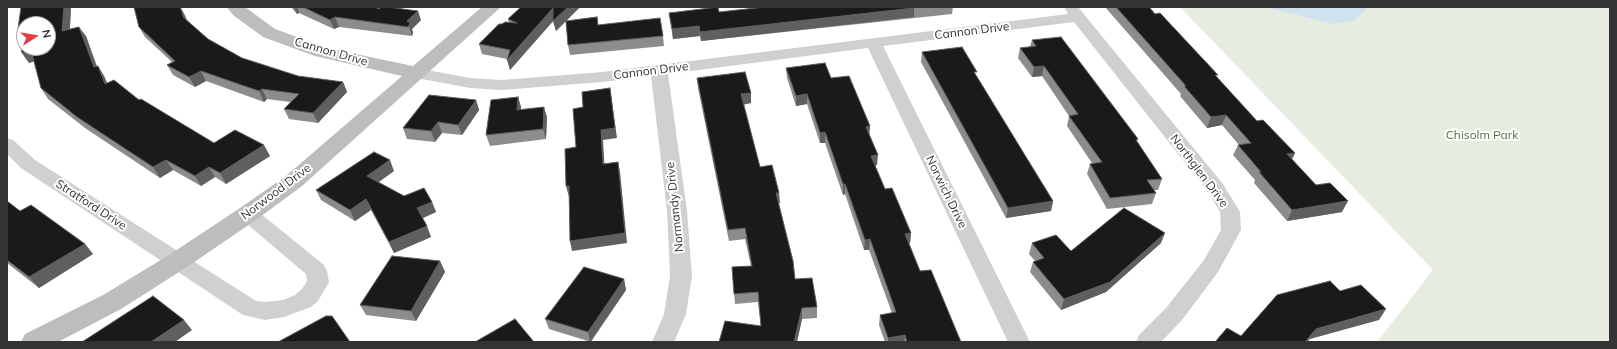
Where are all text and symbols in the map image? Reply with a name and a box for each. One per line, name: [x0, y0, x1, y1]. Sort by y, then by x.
north arrow: [16, 16, 56, 56]
street label: Cannon Drive: [934, 19, 1010, 43]
text: N: [39, 28, 54, 39]
street label: Cannon Drive: [293, 35, 369, 69]
street label: Cannon Drive: [613, 59, 689, 83]
park label: Chisolm Park: [1446, 128, 1518, 142]
street label: Northglen Drive: [1167, 132, 1231, 210]
street label: Norwich Drive: [922, 153, 970, 231]
street label: Norwood Drive: [238, 161, 314, 223]
street label: Normandy Drive: [663, 161, 687, 253]
street label: Stratford Drive: [53, 177, 129, 233]

